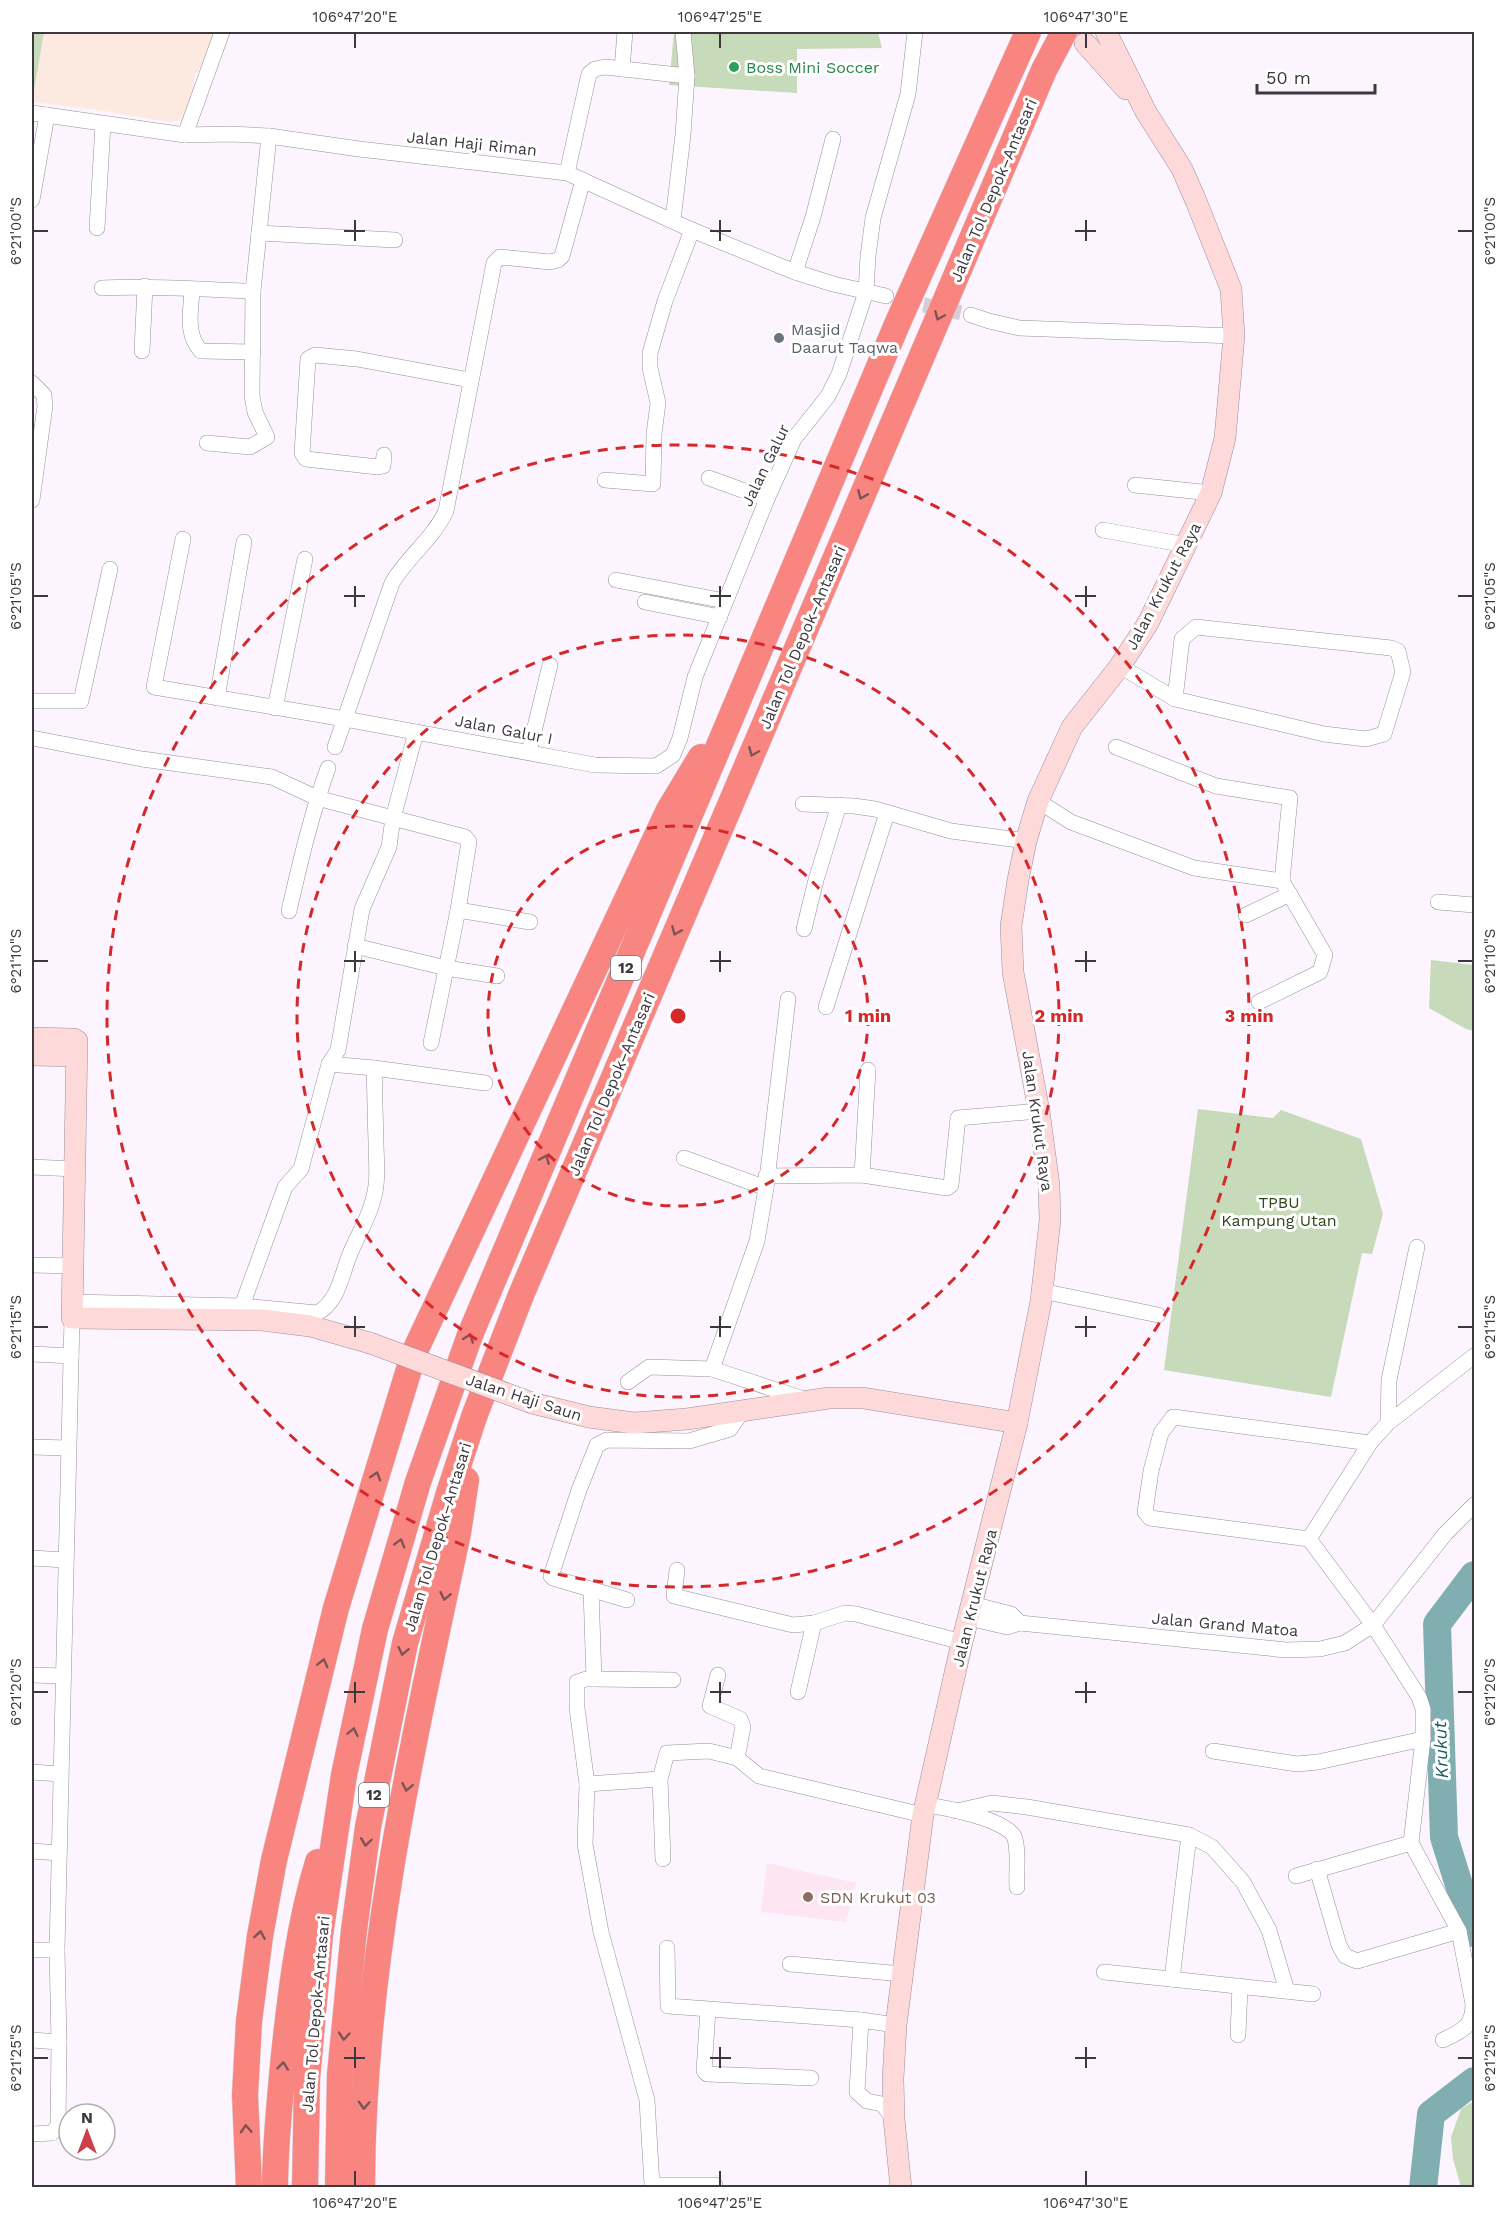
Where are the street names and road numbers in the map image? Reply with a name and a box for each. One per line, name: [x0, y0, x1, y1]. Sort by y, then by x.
street label: Jalan Tol Depok–Antasari: [946, 96, 1041, 285]
street label: Jalan Haji Riman: [406, 127, 538, 160]
street label: Jalan Galur: [737, 421, 794, 509]
street label: Jalan Krukut Raya: [1122, 519, 1205, 653]
street label: Jalan Tol Depok–Antasari: [755, 543, 850, 732]
street label: Jalan Galur I: [454, 711, 554, 748]
road number: 12: [611, 956, 641, 980]
street label: Jalan Tol Depok–Antasari: [564, 990, 659, 1179]
street label: Jalan Krukut Raya: [1018, 1050, 1057, 1192]
street label: Jalan Haji Saun: [463, 1370, 584, 1425]
street label: Jalan Tol Depok–Antasari: [400, 1440, 475, 1634]
street label: Jalan Krukut Raya: [948, 1527, 1001, 1669]
street label: Jalan Grand Matoa: [1151, 1609, 1299, 1640]
road number: 12: [359, 1783, 389, 1807]
street label: Jalan Tol Depok–Antasari: [297, 1915, 334, 2113]

